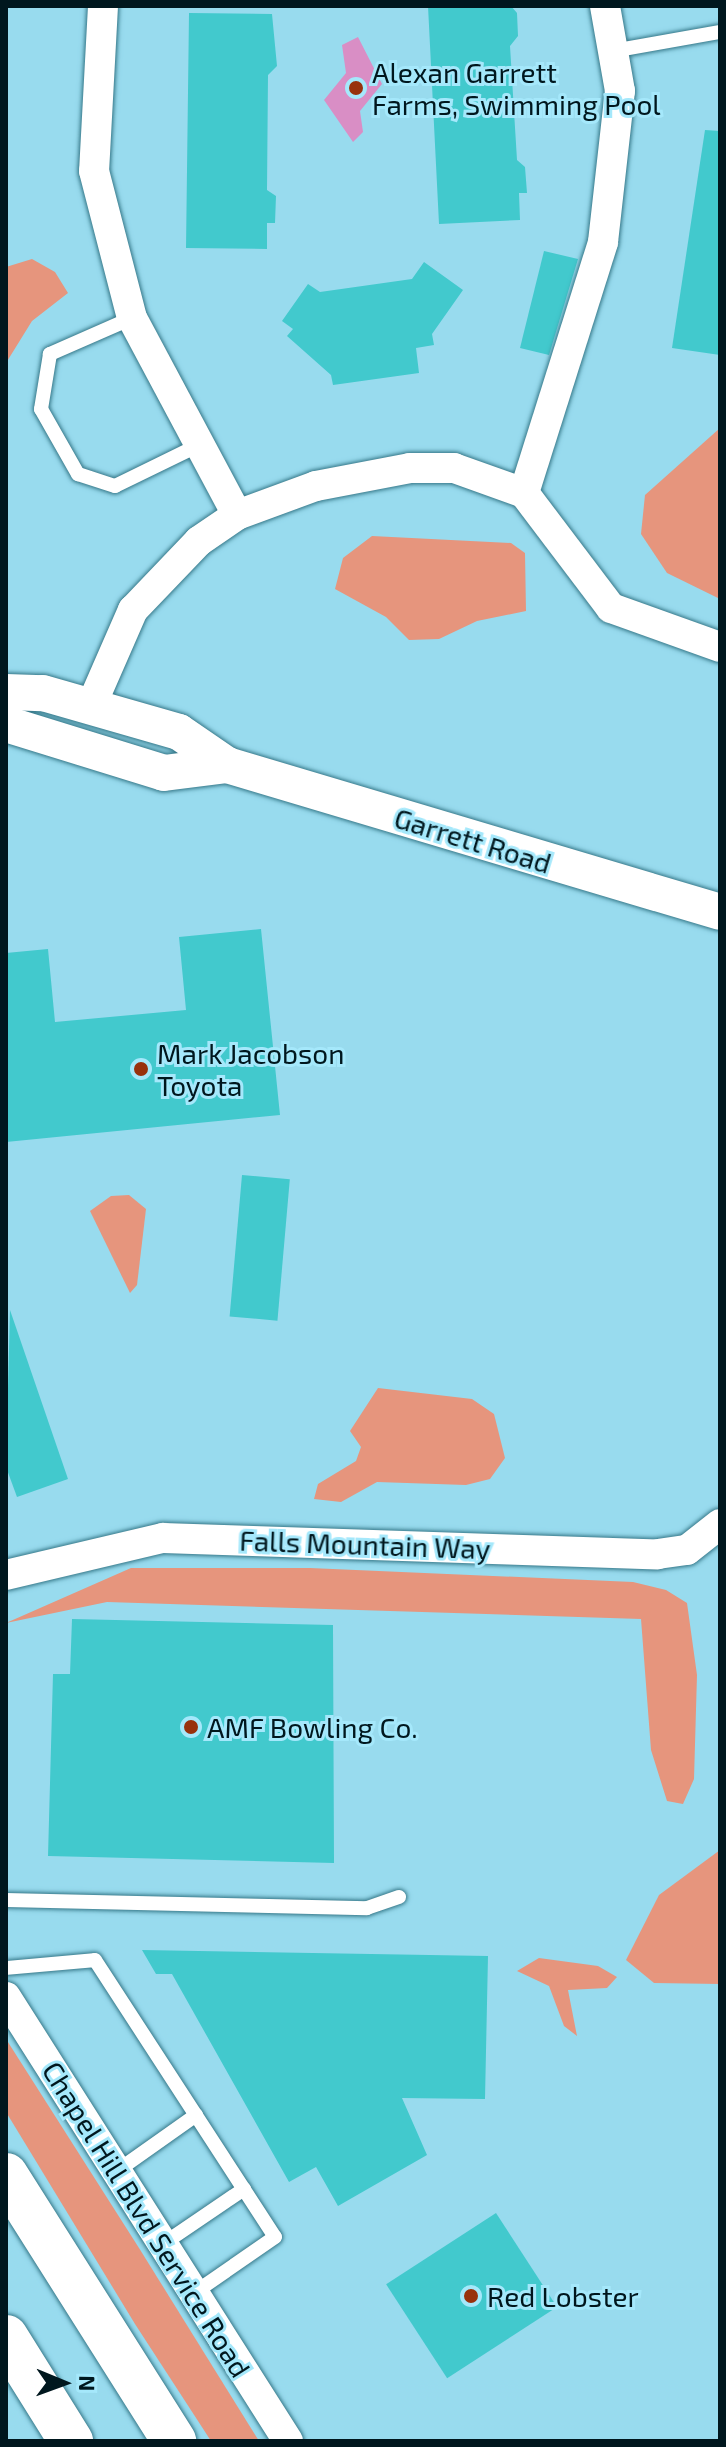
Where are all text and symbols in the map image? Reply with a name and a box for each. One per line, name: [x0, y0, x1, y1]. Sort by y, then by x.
place label: Alexan Garrett Farms, Swimming Pool: [372, 55, 661, 121]
marker: Alexan Garrett Farms, Swimming Pool: [347, 79, 365, 97]
street label: Garrett Road: [391, 800, 555, 880]
place label: Mark Jacobson Toyota: [157, 1036, 345, 1102]
marker: Mark Jacobson Toyota: [132, 1060, 150, 1078]
street label: Falls Mountain Way: [239, 1523, 491, 1565]
place label: AMF Bowling Co.: [207, 1710, 418, 1744]
marker: AMF Bowling Co.: [182, 1718, 200, 1736]
street label: Chapel Hill Blvd Service Road: [36, 2054, 258, 2384]
place label: Red Lobster: [487, 2279, 639, 2313]
marker: Red Lobster: [462, 2287, 480, 2305]
north arrow: [24, 2343, 104, 2423]
text: N: [75, 2375, 101, 2392]

